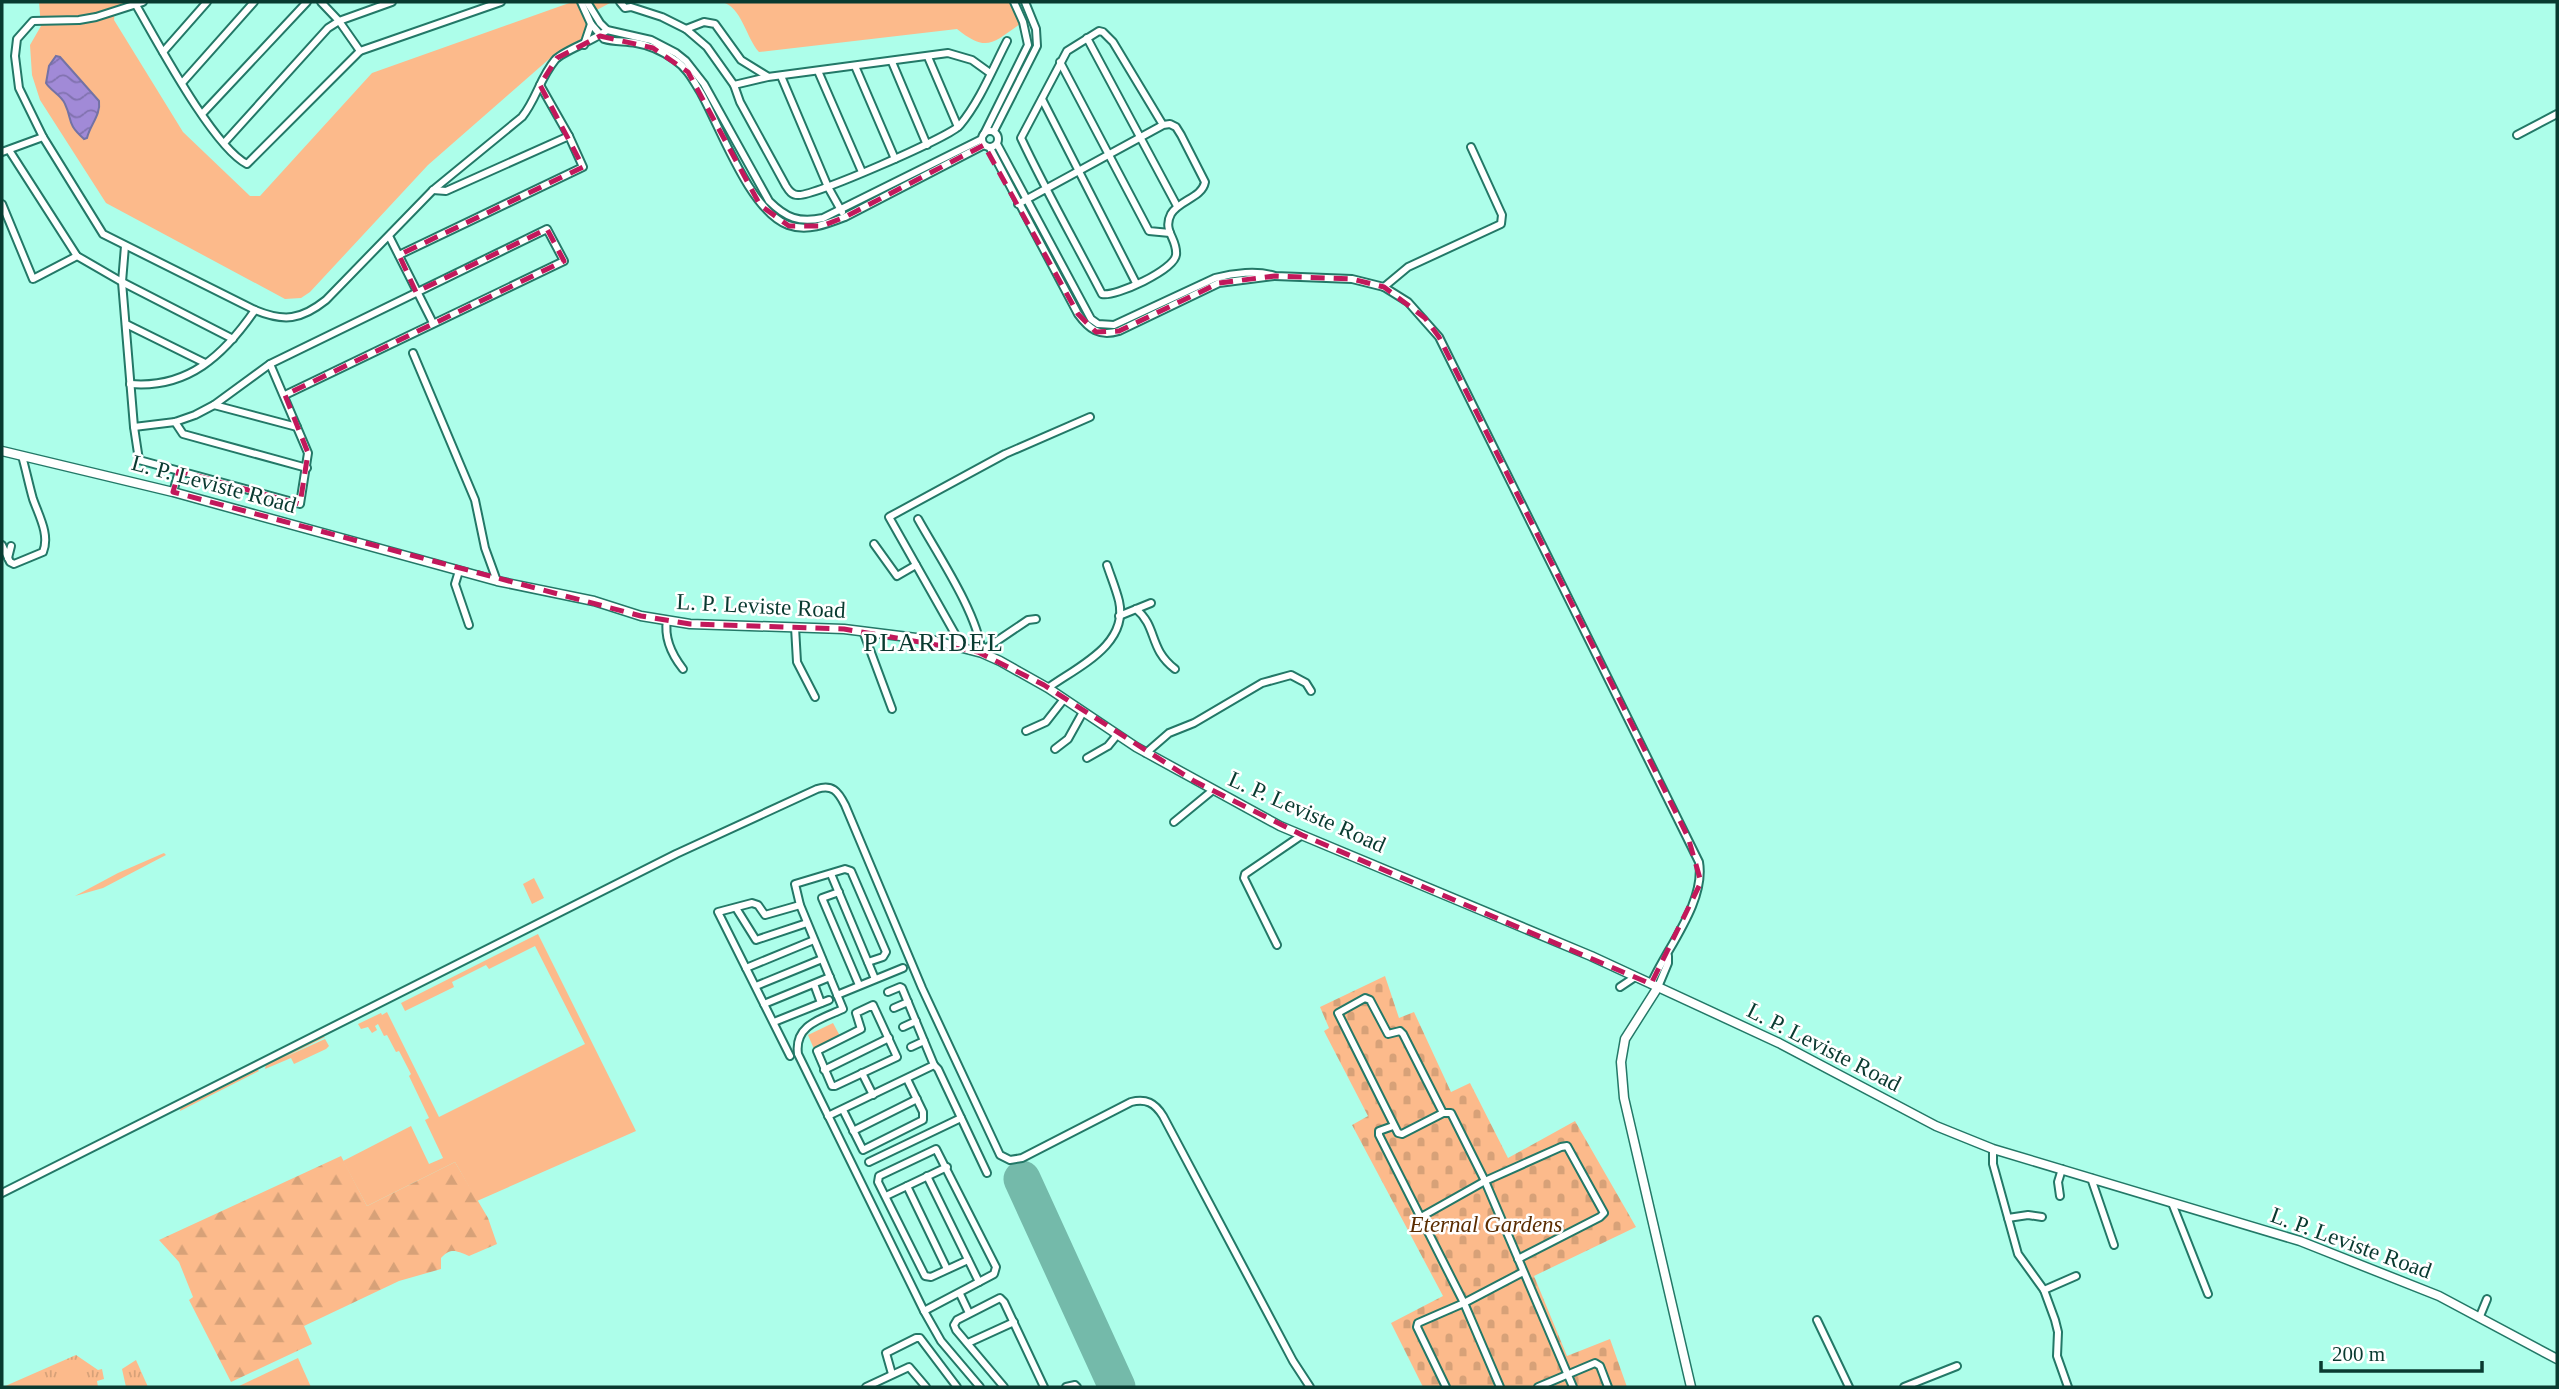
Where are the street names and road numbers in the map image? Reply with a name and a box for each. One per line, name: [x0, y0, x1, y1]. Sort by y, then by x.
street label: L. P. Leviste Road: [129, 450, 299, 518]
street label: L. P. Leviste Road: [676, 589, 847, 623]
street label: L. P. Leviste Road: [1225, 766, 1390, 858]
street label: L. P. Leviste Road: [1743, 997, 1906, 1097]
street label: L. P. Leviste Road: [2267, 1202, 2435, 1284]

